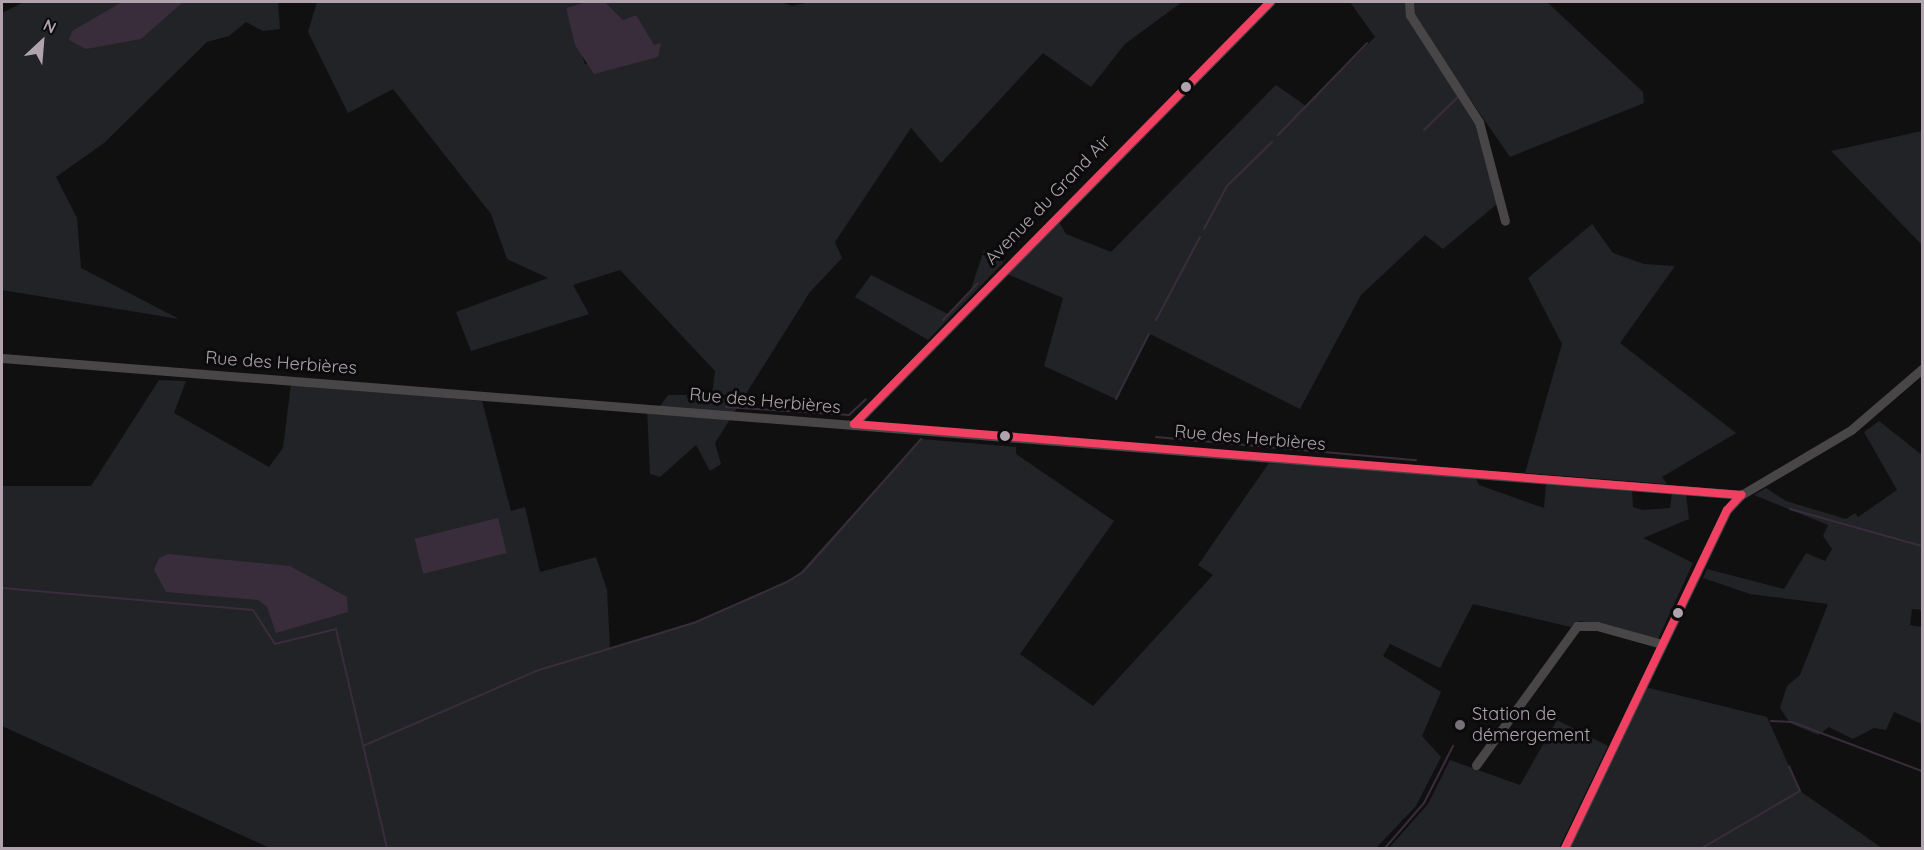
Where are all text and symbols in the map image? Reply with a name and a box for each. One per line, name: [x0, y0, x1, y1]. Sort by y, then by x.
north arrow: [12, 12, 72, 72]
text: N: [40, 14, 60, 37]
unlabelled marker: [1180, 81, 1192, 93]
street label: Avenue du Grand Air: [981, 131, 1115, 269]
street label: Rue des Herbières: [205, 347, 357, 379]
street label: Rue des Herbières: [688, 384, 842, 418]
street label: Rue des Herbières: [1173, 421, 1327, 455]
unlabelled marker: [999, 430, 1011, 442]
unlabelled marker: [1672, 607, 1684, 619]
place label: Station de démergement: [1472, 704, 1590, 746]
marker: Station de démergement: [1453, 718, 1467, 732]

